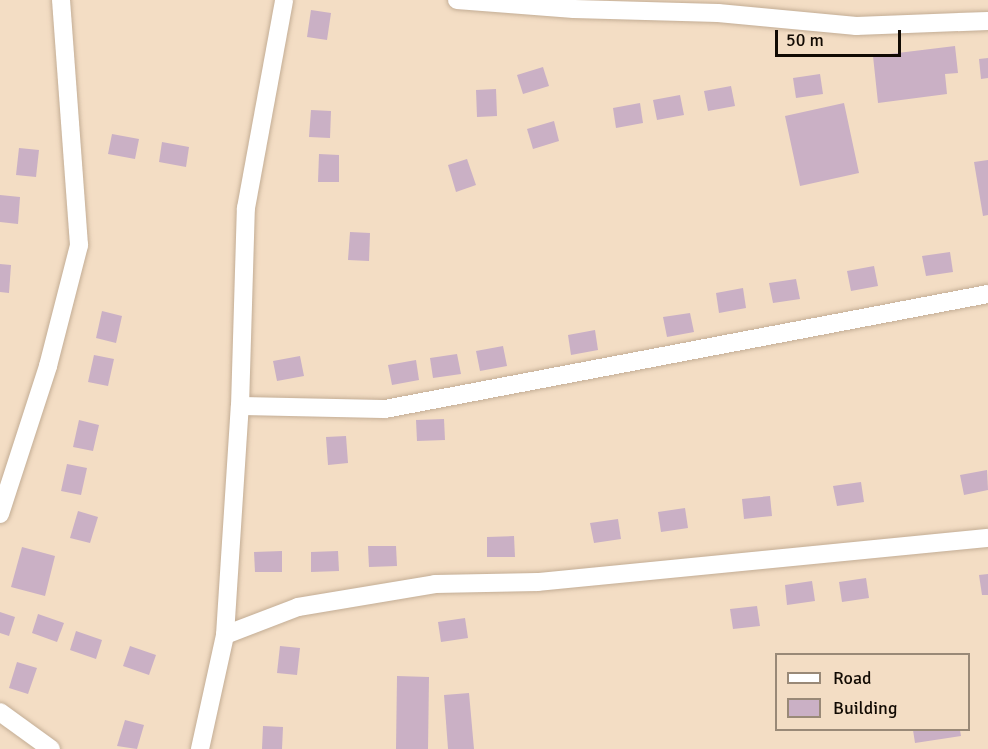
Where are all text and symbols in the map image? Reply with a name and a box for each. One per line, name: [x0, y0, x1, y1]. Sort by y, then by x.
scale bar: [778, 18, 904, 56]
text: 50 m: [786, 29, 824, 51]
legend: [775, 653, 970, 731]
text: Road: [833, 667, 872, 689]
text: Building: [833, 697, 897, 719]

